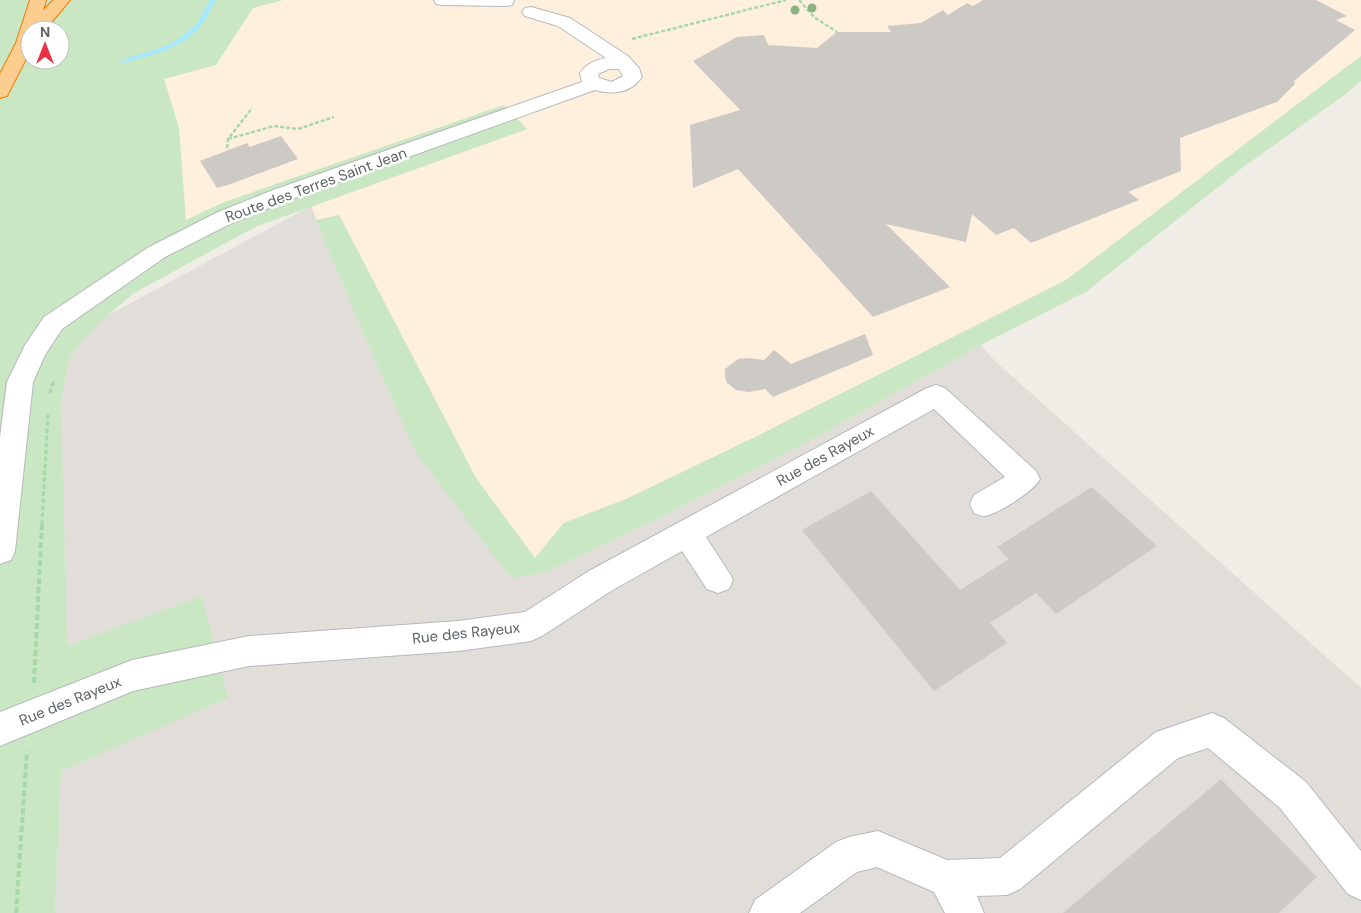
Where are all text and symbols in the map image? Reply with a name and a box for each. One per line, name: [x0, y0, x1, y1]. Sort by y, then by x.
north arrow: [20, 20, 70, 70]
text: N: [40, 23, 50, 41]
street label: Route des Terres Saint Jean: [222, 143, 410, 227]
street label: Rue des Rayeux: [773, 421, 878, 491]
street label: Rue des Rayeux: [411, 617, 521, 649]
street label: Rue des Rayeux: [16, 671, 124, 731]

